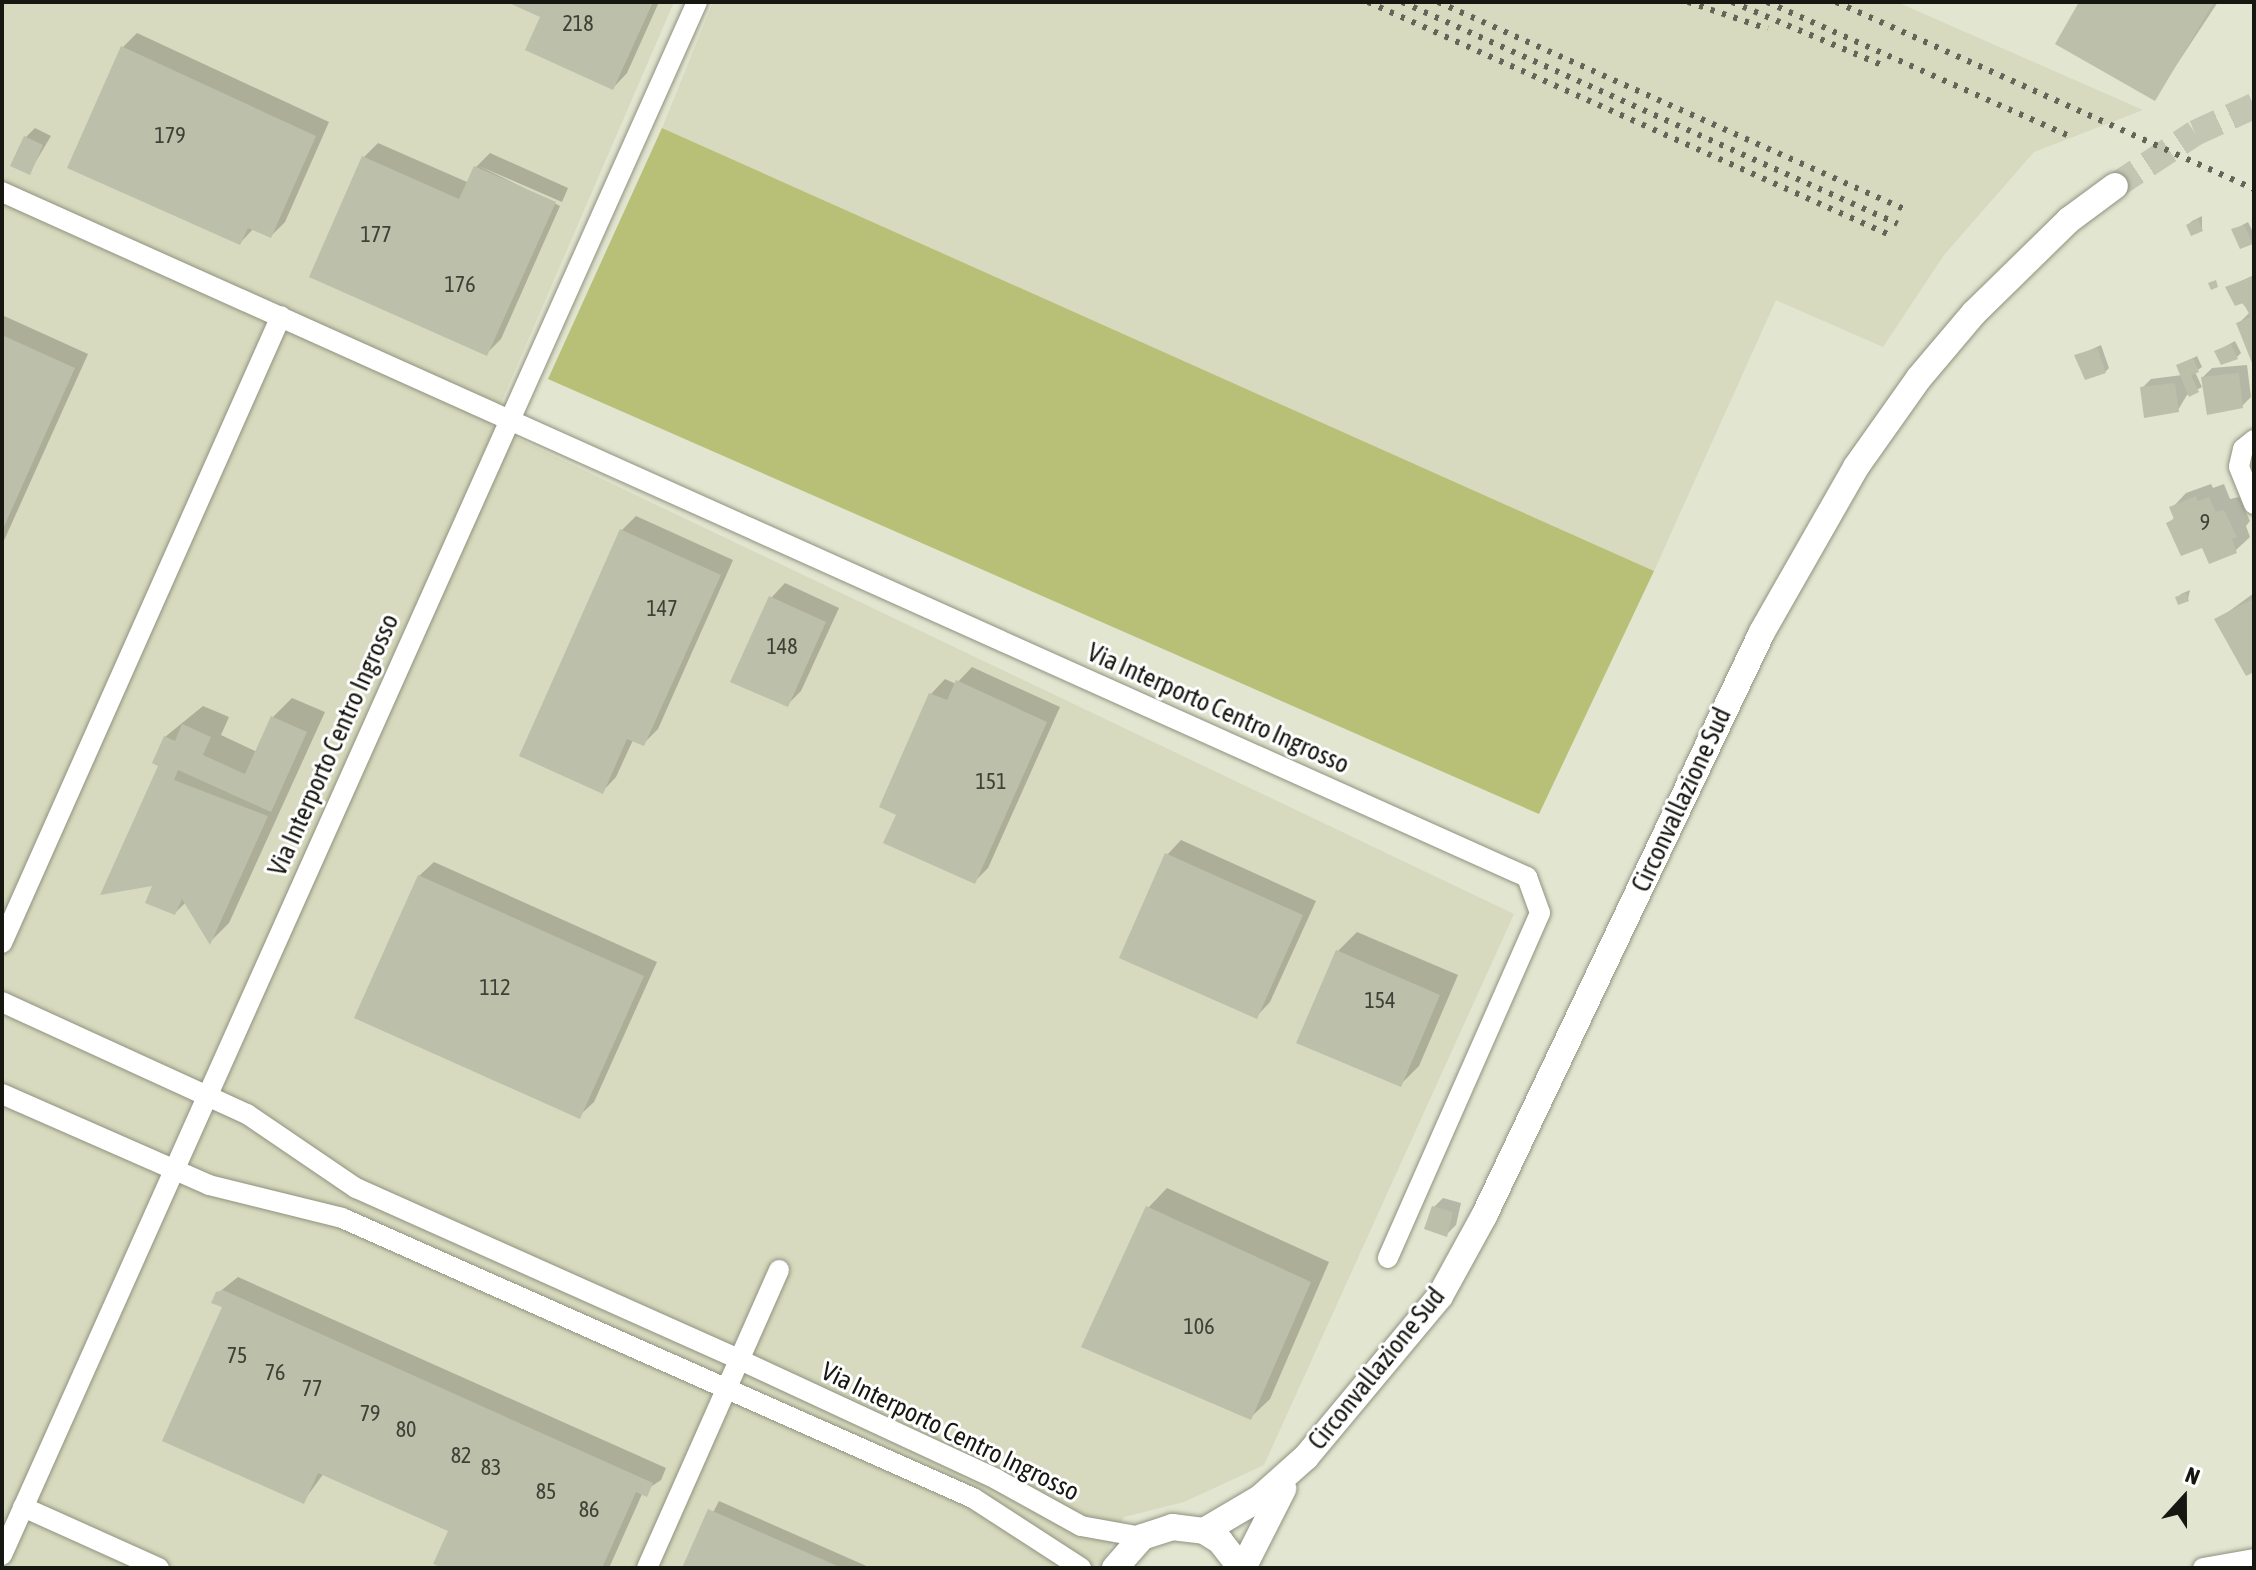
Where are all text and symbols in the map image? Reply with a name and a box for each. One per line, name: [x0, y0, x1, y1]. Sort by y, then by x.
house number: 218: [562, 11, 594, 37]
house number: 179: [154, 123, 186, 149]
house number: 177: [360, 222, 392, 248]
house number: 176: [444, 272, 476, 298]
house number: 9: [2200, 510, 2210, 536]
house number: 147: [646, 596, 678, 622]
street label: Via Interporto Centro Ingrosso: [262, 609, 406, 881]
house number: 148: [766, 634, 798, 660]
street label: Via Interporto Centro Ingrosso: [1082, 637, 1354, 781]
street label: Circonvallazione Sud: [1626, 703, 1738, 897]
house number: 151: [975, 769, 1007, 795]
house number: 112: [479, 975, 511, 1001]
house number: 154: [1364, 988, 1396, 1014]
street label: Circonvallazione Sud: [1302, 1282, 1452, 1456]
house number: 106: [1183, 1314, 1215, 1340]
house number: 75: [227, 1343, 247, 1369]
street label: Via Interporto Centro Ingrosso: [816, 1356, 1084, 1508]
house number: 76: [265, 1360, 285, 1386]
house number: 77: [302, 1376, 322, 1402]
house number: 79: [360, 1401, 380, 1427]
house number: 80: [396, 1417, 416, 1443]
house number: 82: [451, 1443, 471, 1469]
house number: 83: [481, 1455, 501, 1481]
north arrow: [2144, 1458, 2224, 1538]
text: N: [2182, 1461, 2203, 1490]
house number: 85: [536, 1479, 556, 1505]
house number: 86: [579, 1497, 599, 1523]

